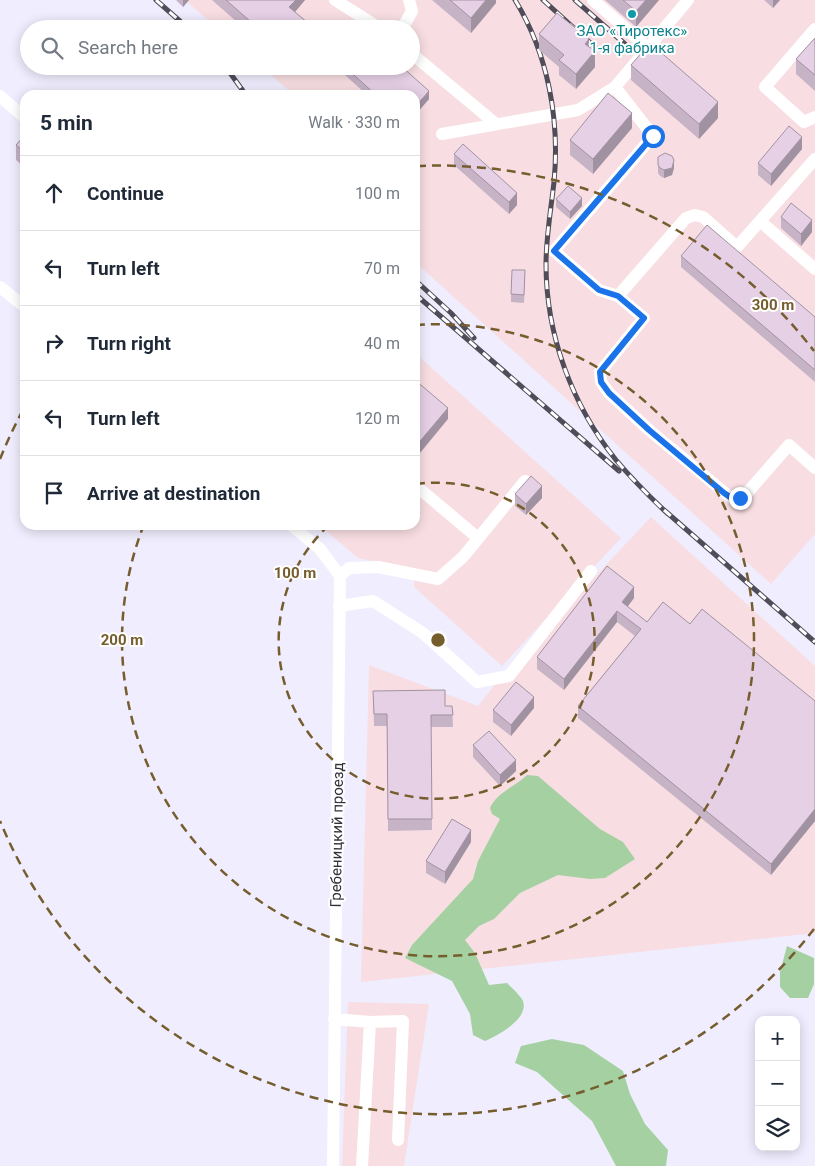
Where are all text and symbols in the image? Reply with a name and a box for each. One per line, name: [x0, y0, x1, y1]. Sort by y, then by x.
marker: ЗАО «Тиротекс» 1-я фабрика: [626, 8, 638, 20]
search box: [20, 20, 420, 75]
place label: ЗАО «Тиротекс» 1-я фабрика: [577, 22, 687, 57]
icon: search: [38, 34, 66, 62]
text: Search here: [78, 36, 178, 59]
text: 5 min: [40, 111, 93, 135]
text: Walk · 330 m: [308, 113, 400, 132]
route start: [642, 125, 665, 148]
icon: ahead: [40, 179, 68, 207]
text: Continue: [87, 182, 164, 205]
text: 100 m: [355, 184, 400, 203]
icon: left: [40, 254, 68, 282]
text: Turn left: [87, 257, 160, 280]
text: 70 m: [364, 259, 400, 278]
text: 300 m: [752, 296, 794, 314]
icon: right: [40, 329, 68, 357]
text: Turn right: [87, 332, 171, 355]
text: 40 m: [364, 334, 400, 353]
icon: left: [40, 404, 68, 432]
text: Turn left: [87, 407, 160, 430]
text: 120 m: [355, 409, 400, 428]
icon: arrive: [40, 479, 68, 507]
text: Arrive at destination: [87, 482, 260, 505]
route end: [729, 487, 752, 510]
text: 100 m: [274, 564, 316, 582]
text: 200 m: [101, 631, 143, 649]
centre of rings: [429, 631, 447, 649]
street label: Гребеницкий проезд: [327, 762, 347, 908]
map controls: [755, 1016, 800, 1151]
button: +: [755, 1016, 800, 1061]
button: −: [755, 1061, 800, 1106]
button: layers: [755, 1106, 800, 1151]

